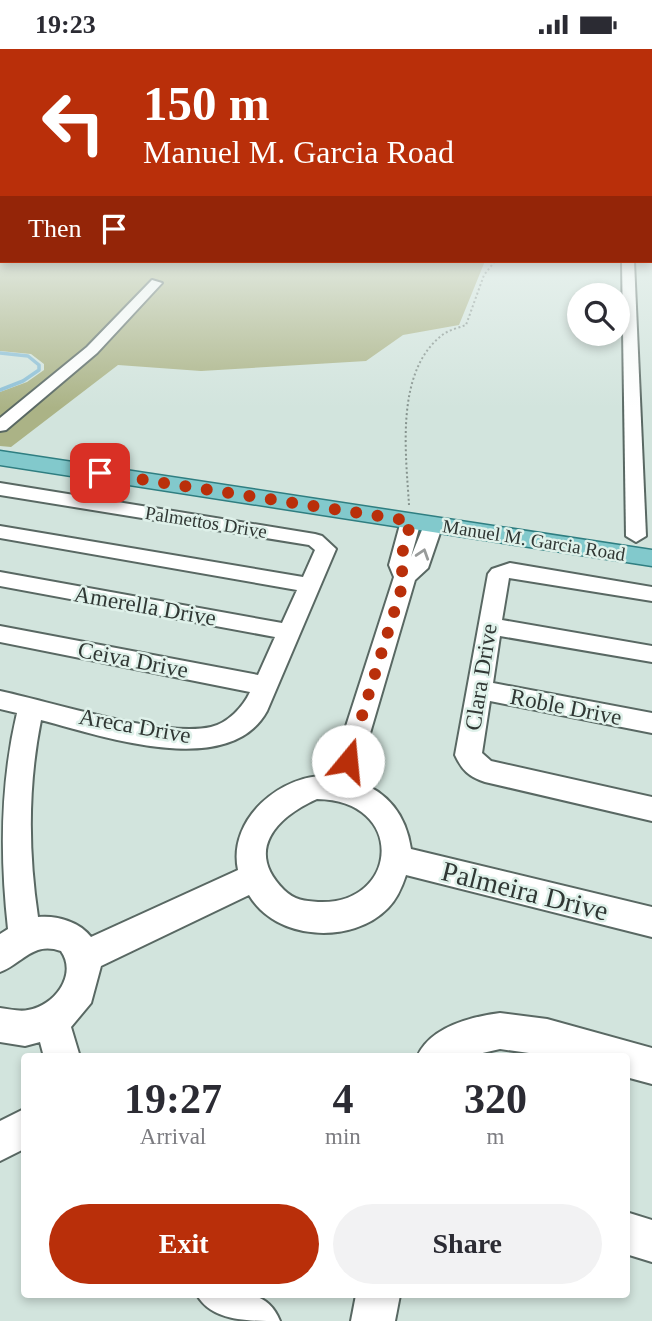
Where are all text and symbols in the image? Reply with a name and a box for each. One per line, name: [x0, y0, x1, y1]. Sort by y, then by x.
text: 19:23: [35, 10, 96, 39]
text: 150 m: [143, 76, 270, 131]
icon: left: [28, 77, 119, 168]
text: Manuel M. Garcia Road: [143, 134, 454, 170]
icon: arrive: [95, 210, 133, 248]
text: Then: [28, 214, 81, 243]
map controls: [567, 283, 630, 346]
button: search: [567, 283, 630, 346]
pin: [70, 443, 130, 503]
icon: arrive: [81, 454, 119, 492]
street label: Palmettos Drive: [144, 502, 268, 542]
street label: Manuel M. Garcia Road: [441, 515, 627, 565]
one-way arrow: [415, 548, 429, 561]
street label: Amerella Drive: [72, 581, 218, 631]
street label: Clara Drive: [460, 622, 502, 732]
street label: Ceiva Drive: [76, 637, 190, 683]
street label: Roble Drive: [508, 684, 624, 730]
street label: Areca Drive: [77, 704, 193, 748]
position arrow: [311, 724, 385, 798]
street label: Palmeira Drive: [439, 855, 611, 927]
text: 19:27: [124, 1076, 222, 1122]
text: 4: [332, 1076, 353, 1122]
text: 320: [464, 1076, 527, 1122]
text: Arrival: [140, 1124, 206, 1149]
text: min: [325, 1124, 361, 1149]
text: m: [486, 1124, 504, 1149]
button: Exit: [49, 1204, 319, 1284]
button: Share: [333, 1204, 602, 1284]

